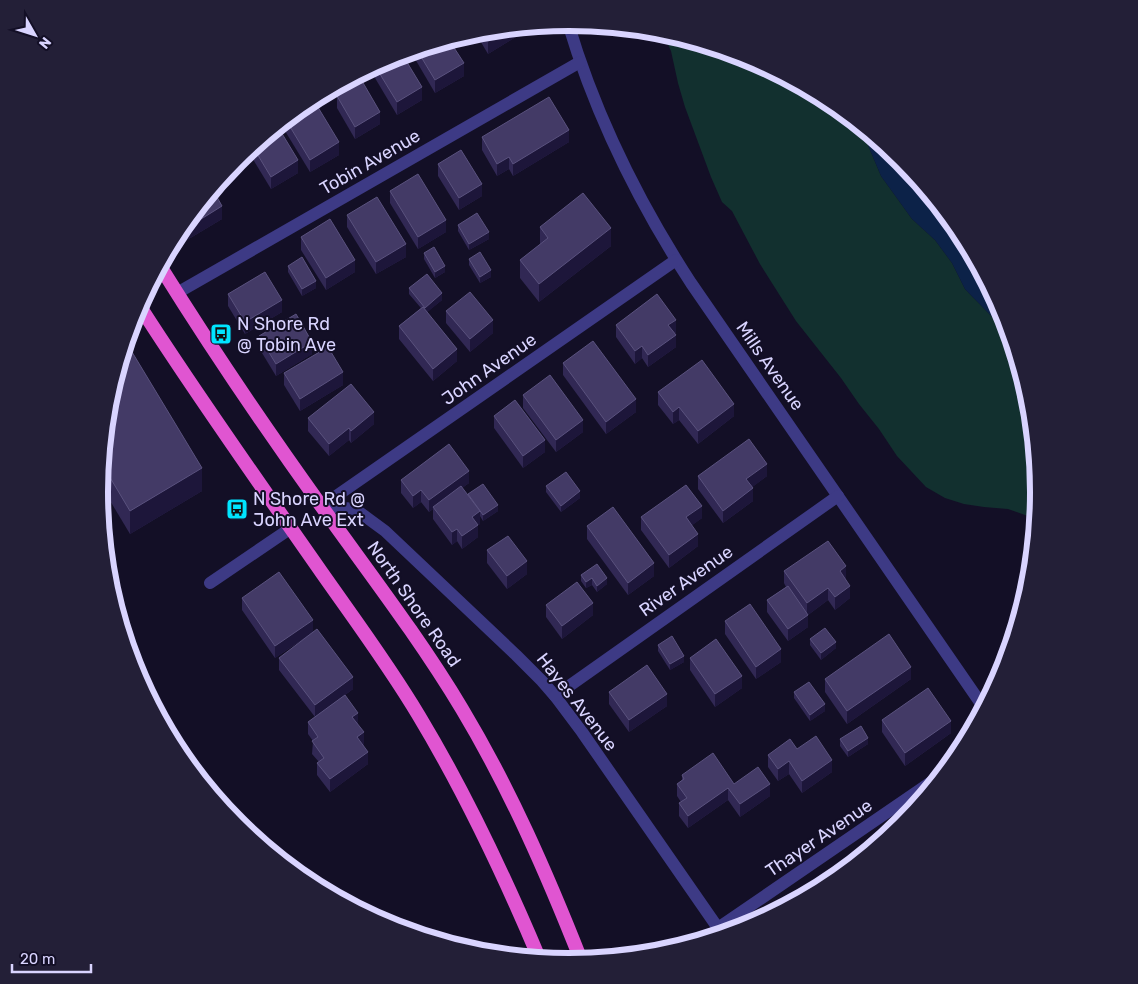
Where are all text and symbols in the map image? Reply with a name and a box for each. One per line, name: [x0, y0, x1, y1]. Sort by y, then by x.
north arrow: [10, 10, 60, 60]
text: N: [35, 34, 54, 52]
street label: Tobin Avenue: [316, 124, 424, 200]
place label: N Shore Rd @ Tobin Ave: [237, 313, 336, 356]
street label: Mills Avenue: [731, 317, 809, 415]
bus stop icon: N Shore Rd @ Tobin Ave: [209, 322, 233, 346]
street label: John Avenue: [437, 328, 541, 410]
place label: N Shore Rd @ John Ave Ext: [253, 488, 365, 531]
bus stop icon: N Shore Rd @ John Ave Ext: [225, 497, 249, 521]
street label: North Shore Road: [362, 537, 466, 671]
street label: River Avenue: [635, 541, 737, 621]
street label: Hayes Avenue: [532, 649, 622, 755]
street label: Thayer Avenue: [762, 794, 876, 882]
scale bar: [12, 942, 91, 974]
text: 20 m: [20, 950, 55, 968]

